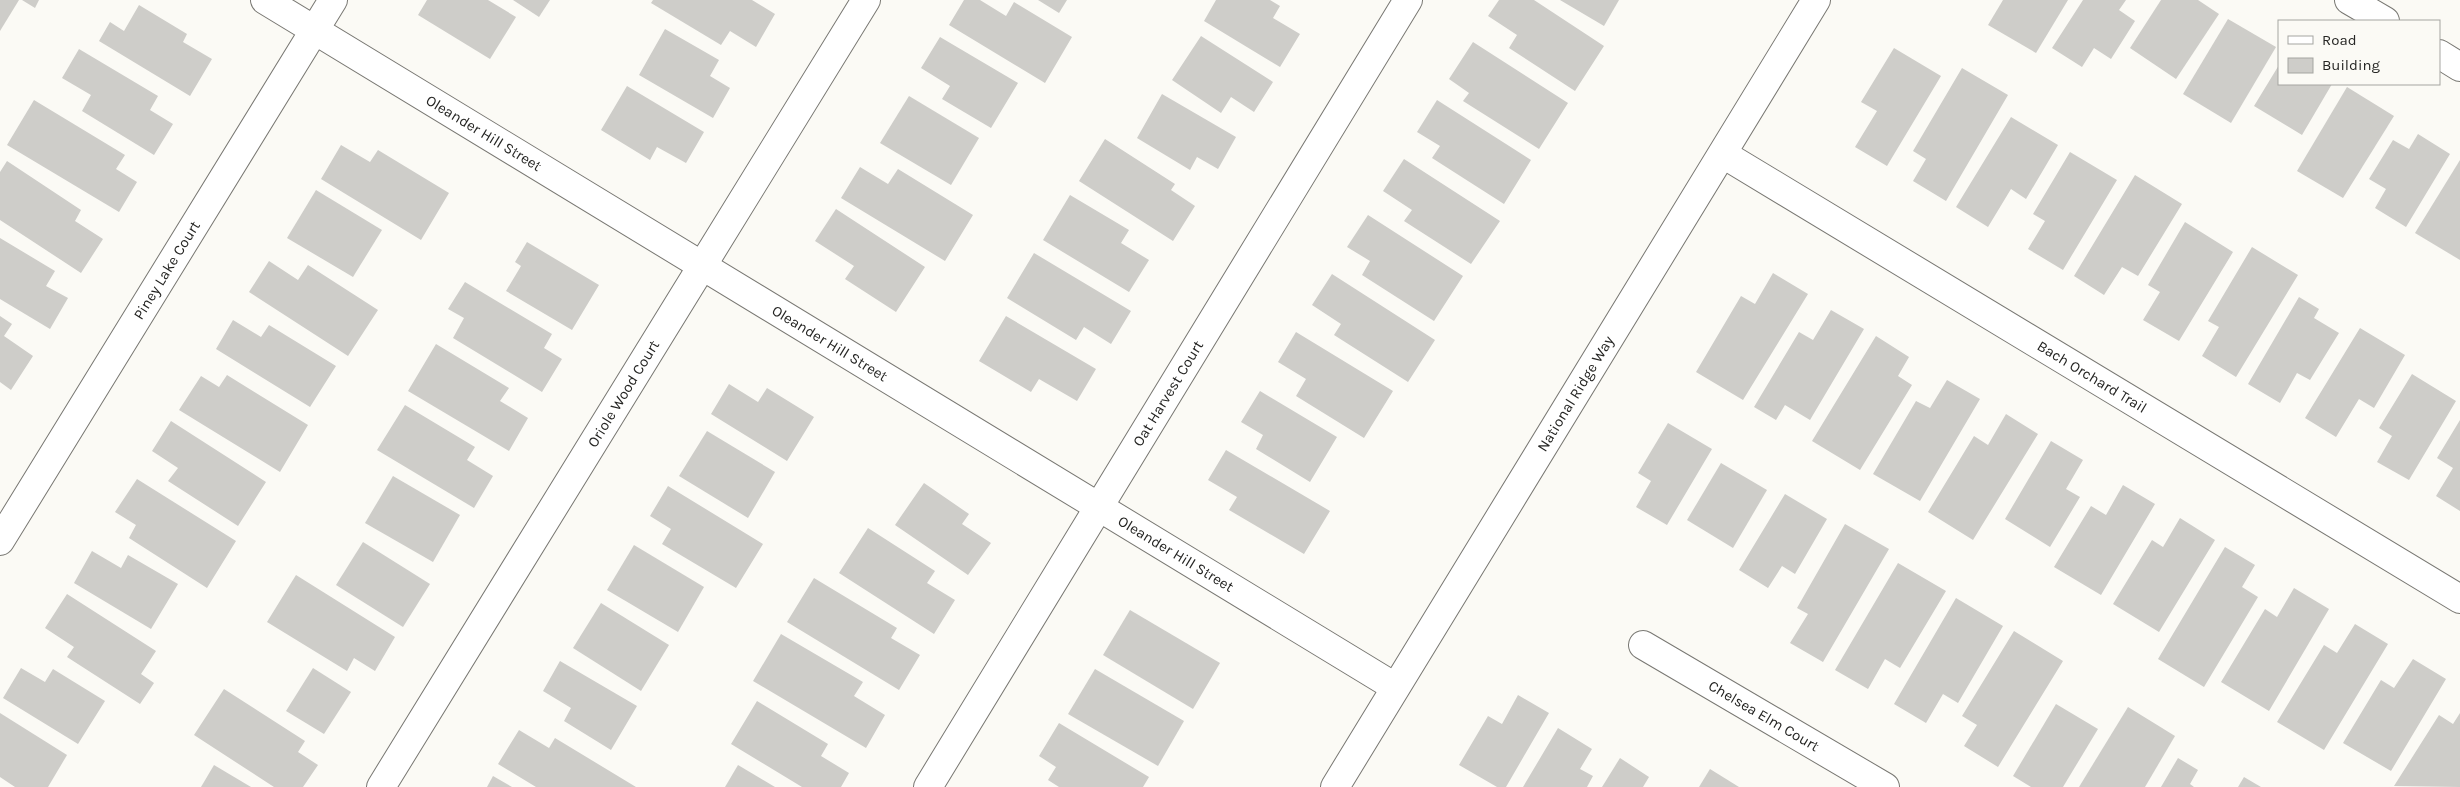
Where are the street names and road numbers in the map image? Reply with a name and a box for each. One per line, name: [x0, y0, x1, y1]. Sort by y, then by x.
street label: Oleander Hill Street: [423, 91, 545, 175]
street label: Piney Lake Court: [129, 217, 204, 323]
street label: Oleander Hill Street: [769, 301, 891, 386]
street label: National Ridge Way: [1533, 332, 1618, 455]
street label: Oriole Wood Court: [584, 336, 663, 451]
street label: Oat Harvest Court: [1129, 337, 1207, 450]
street label: Bach Orchard Trail: [2034, 337, 2150, 417]
street label: Oleander Hill Street: [1115, 512, 1237, 596]
street label: Chelsea Elm Court: [1705, 676, 1823, 756]

